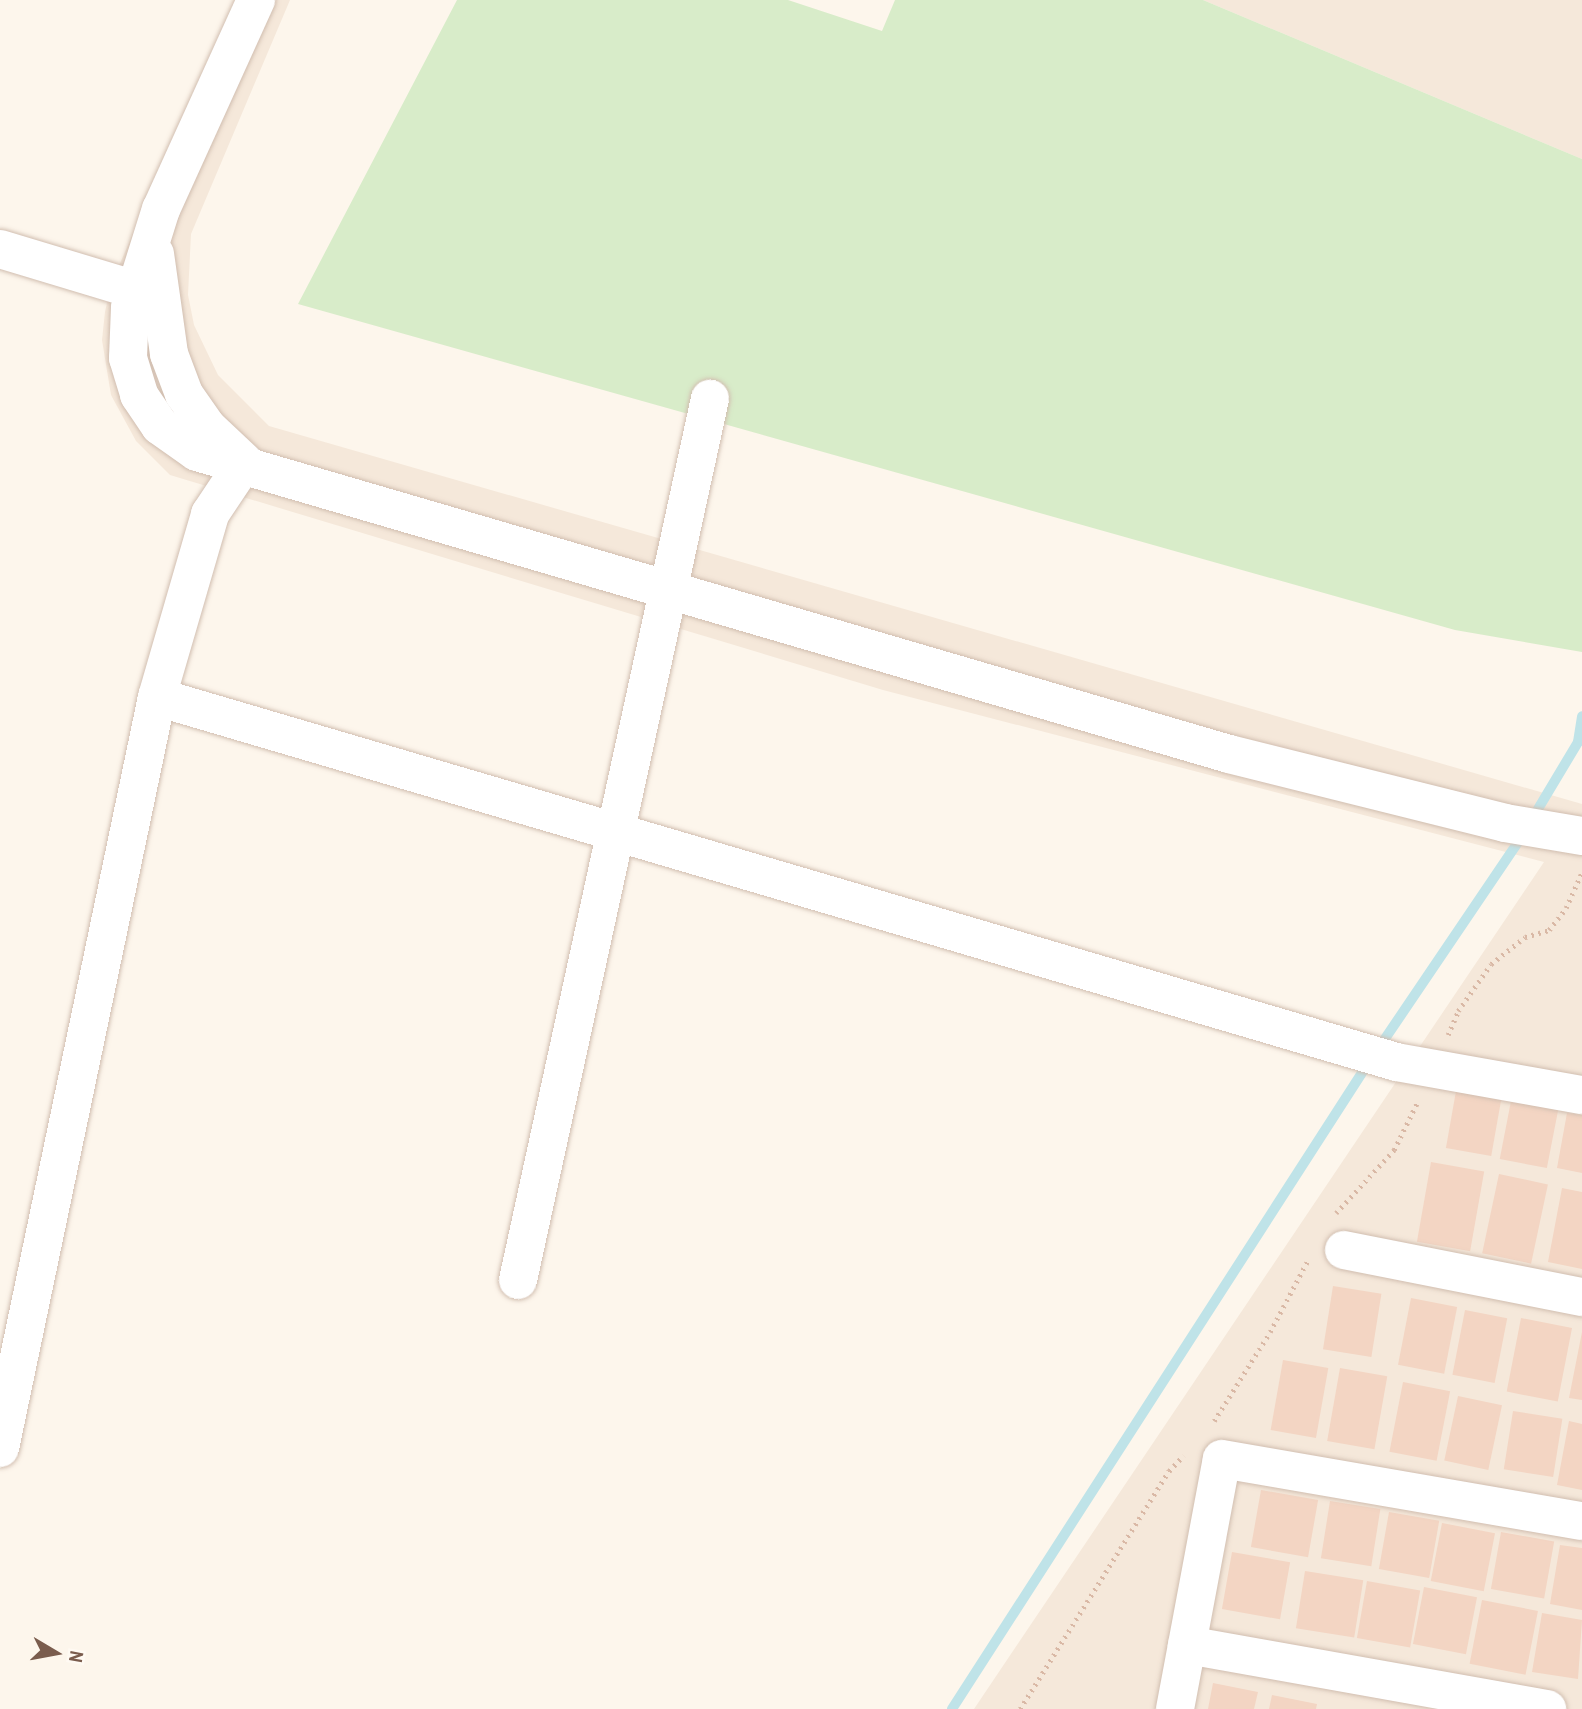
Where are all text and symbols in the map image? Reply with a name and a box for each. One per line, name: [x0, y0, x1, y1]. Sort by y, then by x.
north arrow: [21, 1618, 91, 1688]
text: N: [63, 1649, 90, 1664]

